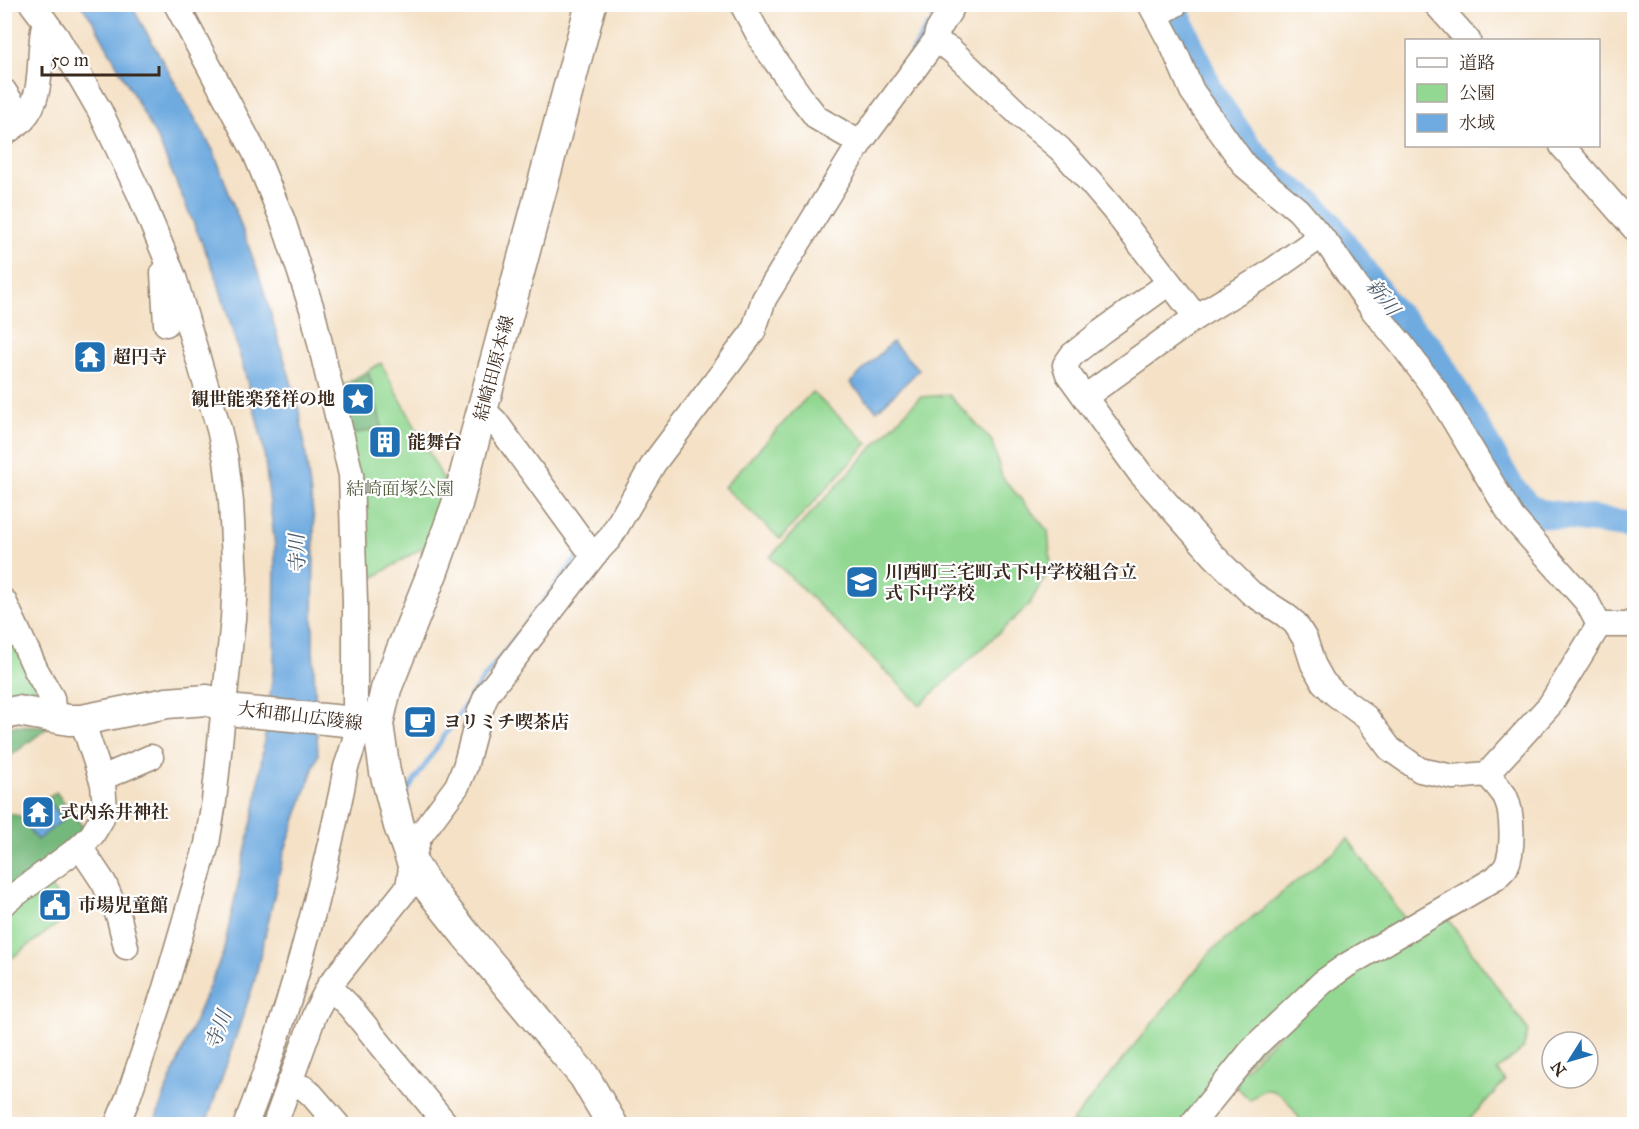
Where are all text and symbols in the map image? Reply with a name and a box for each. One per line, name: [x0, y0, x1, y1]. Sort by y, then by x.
scale bar: [42, 39, 159, 77]
legend: [1405, 39, 1600, 147]
text: 50 m: [51, 49, 89, 71]
text: 道路: [1459, 52, 1495, 74]
text: 公園: [1459, 82, 1495, 104]
text: 水域: [1459, 112, 1495, 134]
water label: 新川: [1361, 274, 1406, 322]
street label: 結崎田原本線: [469, 313, 519, 423]
temple icon: 超円寺: [72, 339, 108, 375]
place label: 超円寺: [113, 346, 167, 368]
place icon: 観世能楽発祥の地: [340, 381, 376, 417]
place label: 観世能楽発祥の地: [191, 388, 335, 410]
building icon: 能舞台: [367, 424, 403, 460]
place label: 能舞台: [408, 431, 462, 453]
park label: 結崎面塚公園: [346, 478, 454, 500]
water label: 寺川: [284, 532, 310, 574]
place label: 川西町三宅町式下中学校組合立 式下中学校: [885, 561, 1137, 604]
school or university icon: 川西町三宅町式下中学校組合立 式下中学校: [844, 564, 880, 600]
street label: 大和郡山広陵線: [236, 697, 364, 735]
cafe icon: ヨリミチ喫茶店: [402, 704, 438, 740]
place label: ヨリミチ喫茶店: [443, 711, 569, 733]
temple icon: 式内糸井神社: [20, 794, 56, 830]
place label: 式内糸井神社: [61, 801, 169, 823]
public building icon: 市場児童館: [37, 887, 73, 923]
place label: 市場児童館: [78, 894, 168, 916]
water label: 寺川: [200, 1005, 237, 1053]
north arrow: [1540, 1030, 1600, 1090]
text: N: [1546, 1057, 1570, 1080]

